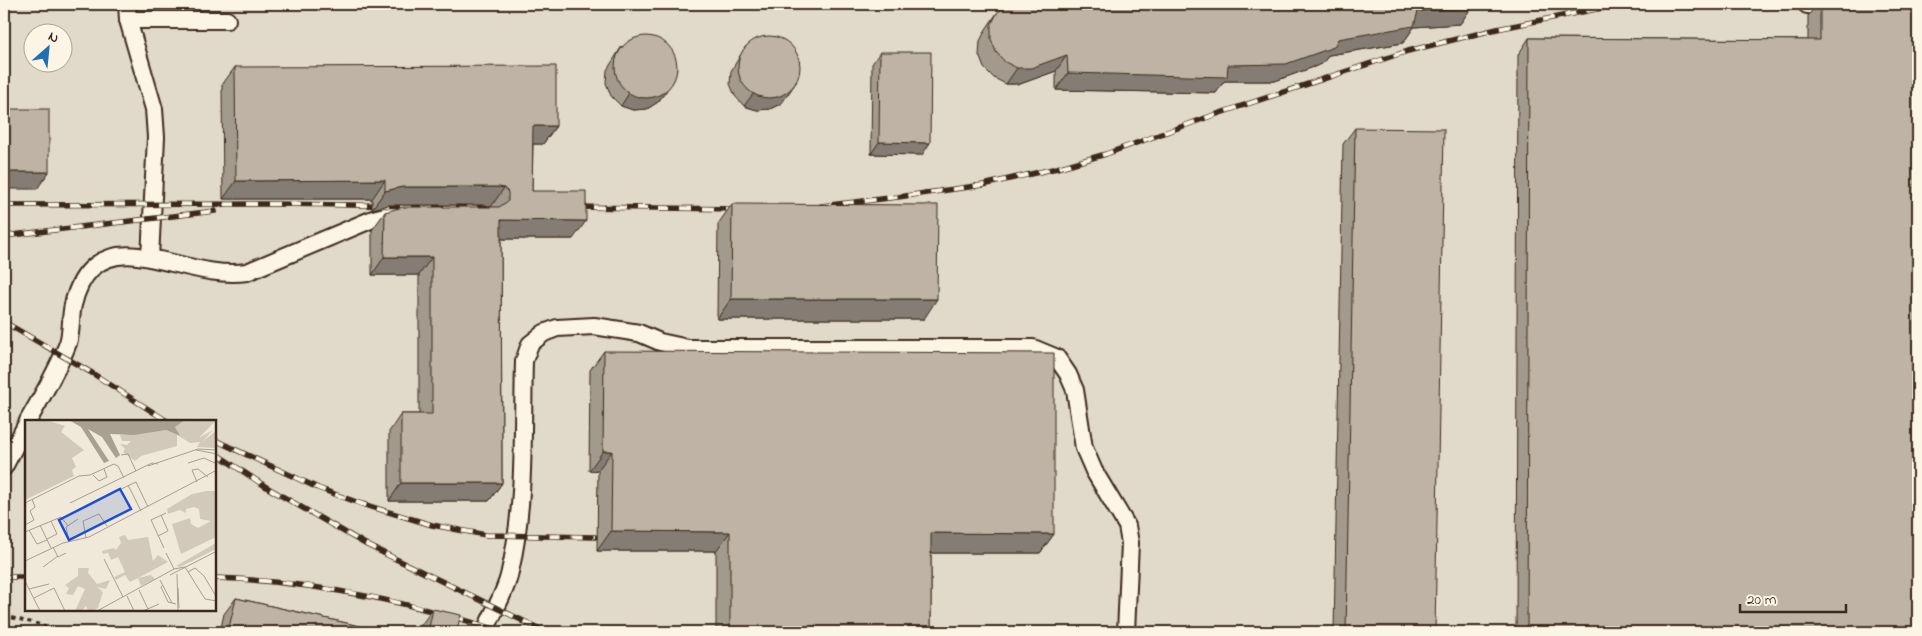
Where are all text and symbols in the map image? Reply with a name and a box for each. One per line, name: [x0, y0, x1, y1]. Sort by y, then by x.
north arrow: [22, 22, 72, 72]
text: N: [44, 26, 62, 49]
inset map: [25, 420, 216, 611]
scale bar: [1740, 581, 1846, 613]
text: 20 m: [1747, 589, 1777, 611]

